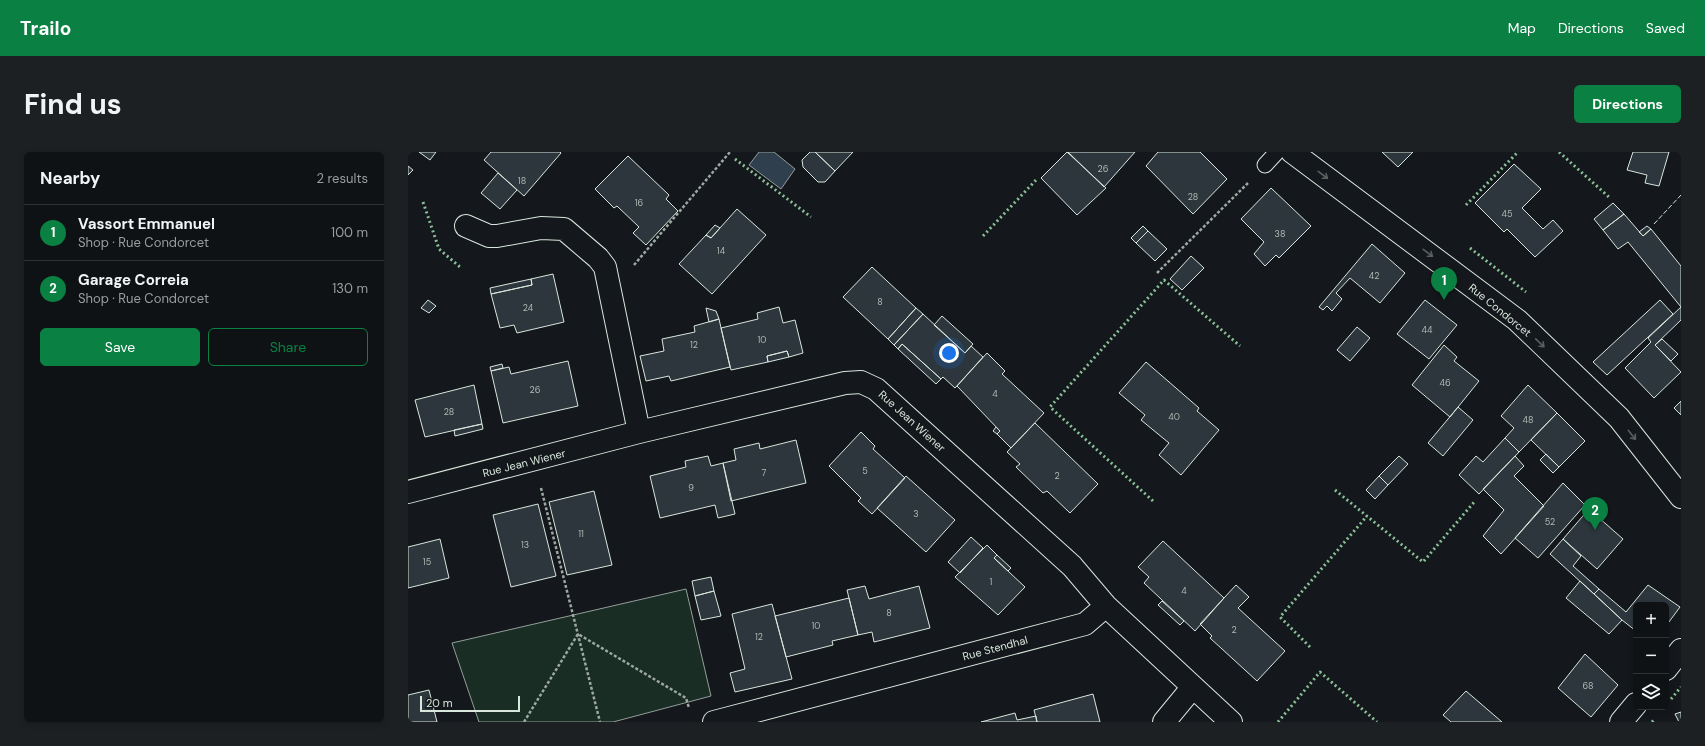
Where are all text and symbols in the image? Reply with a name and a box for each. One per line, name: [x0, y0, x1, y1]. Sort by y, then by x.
text: Trailo: [20, 16, 71, 41]
text: Map: [1508, 19, 1536, 37]
text: Directions: [1558, 19, 1624, 37]
text: Saved: [1646, 19, 1685, 37]
button: Directions: [1574, 85, 1681, 123]
text: Find us: [24, 86, 122, 123]
house number: 26: [1098, 163, 1109, 175]
text: Nearby: [40, 167, 100, 189]
text: 2 results: [317, 170, 368, 187]
one-way arrow: [1318, 171, 1329, 179]
house number: 18: [518, 175, 526, 187]
house number: 28: [1188, 191, 1198, 203]
house number: 16: [635, 197, 644, 209]
house number: 45: [1502, 208, 1512, 220]
text: Vassort Emmanuel: [78, 214, 215, 234]
text: 1: [51, 224, 55, 241]
text: 100 m: [331, 224, 368, 241]
house number: 38: [1275, 228, 1285, 240]
text: Shop · Rue Condorcet: [78, 234, 209, 251]
house number: 14: [717, 245, 726, 257]
one-way arrow: [1422, 249, 1433, 257]
pin: 1: [1431, 267, 1457, 300]
text: Garage Correia: [78, 270, 189, 290]
house number: 42: [1369, 270, 1379, 282]
text: 2: [49, 280, 57, 297]
text: 130 m: [332, 280, 368, 297]
street label: Rue Condorcet: [1466, 280, 1534, 340]
text: Shop · Rue Condorcet: [78, 290, 209, 307]
house number: 8: [877, 296, 883, 308]
house number: 24: [523, 302, 534, 314]
house number: 44: [1422, 324, 1433, 336]
button: Save: [40, 328, 200, 366]
button: Share: [208, 328, 368, 366]
house number: 10: [758, 334, 766, 346]
one-way arrow: [1535, 338, 1545, 347]
house number: 12: [690, 339, 698, 351]
your location: [939, 343, 959, 363]
house number: 46: [1439, 377, 1451, 389]
house number: 26: [530, 384, 541, 396]
street label: Rue Jean Wiener: [876, 387, 948, 455]
house number: 4: [992, 388, 998, 400]
house number: 28: [444, 406, 454, 418]
house number: 40: [1168, 411, 1180, 423]
house number: 48: [1523, 414, 1533, 426]
one-way arrow: [1627, 429, 1636, 440]
street label: Rue Jean Wiener: [481, 446, 567, 480]
house number: 5: [862, 465, 868, 477]
house number: 7: [762, 467, 767, 479]
house number: 2: [1054, 470, 1060, 482]
house number: 9: [688, 482, 694, 494]
pin: 2: [1582, 497, 1608, 530]
house number: 3: [913, 508, 919, 520]
house number: 52: [1545, 516, 1555, 528]
house number: 11: [578, 528, 584, 540]
house number: 13: [521, 539, 529, 551]
house number: 15: [423, 556, 431, 568]
house number: 1: [990, 576, 993, 588]
house number: 4: [1181, 585, 1187, 597]
map controls: [1633, 602, 1669, 710]
button: +: [1633, 602, 1669, 638]
house number: 8: [886, 607, 892, 619]
house number: 10: [812, 620, 820, 632]
house number: 2: [1231, 624, 1237, 636]
house number: 12: [755, 631, 763, 643]
street label: Rue Stendhal: [961, 633, 1029, 663]
button: −: [1633, 638, 1669, 674]
button: layers: [1633, 674, 1669, 710]
house number: 68: [1582, 680, 1594, 692]
scale bar: [420, 694, 520, 713]
text: 20 m: [426, 696, 452, 710]

